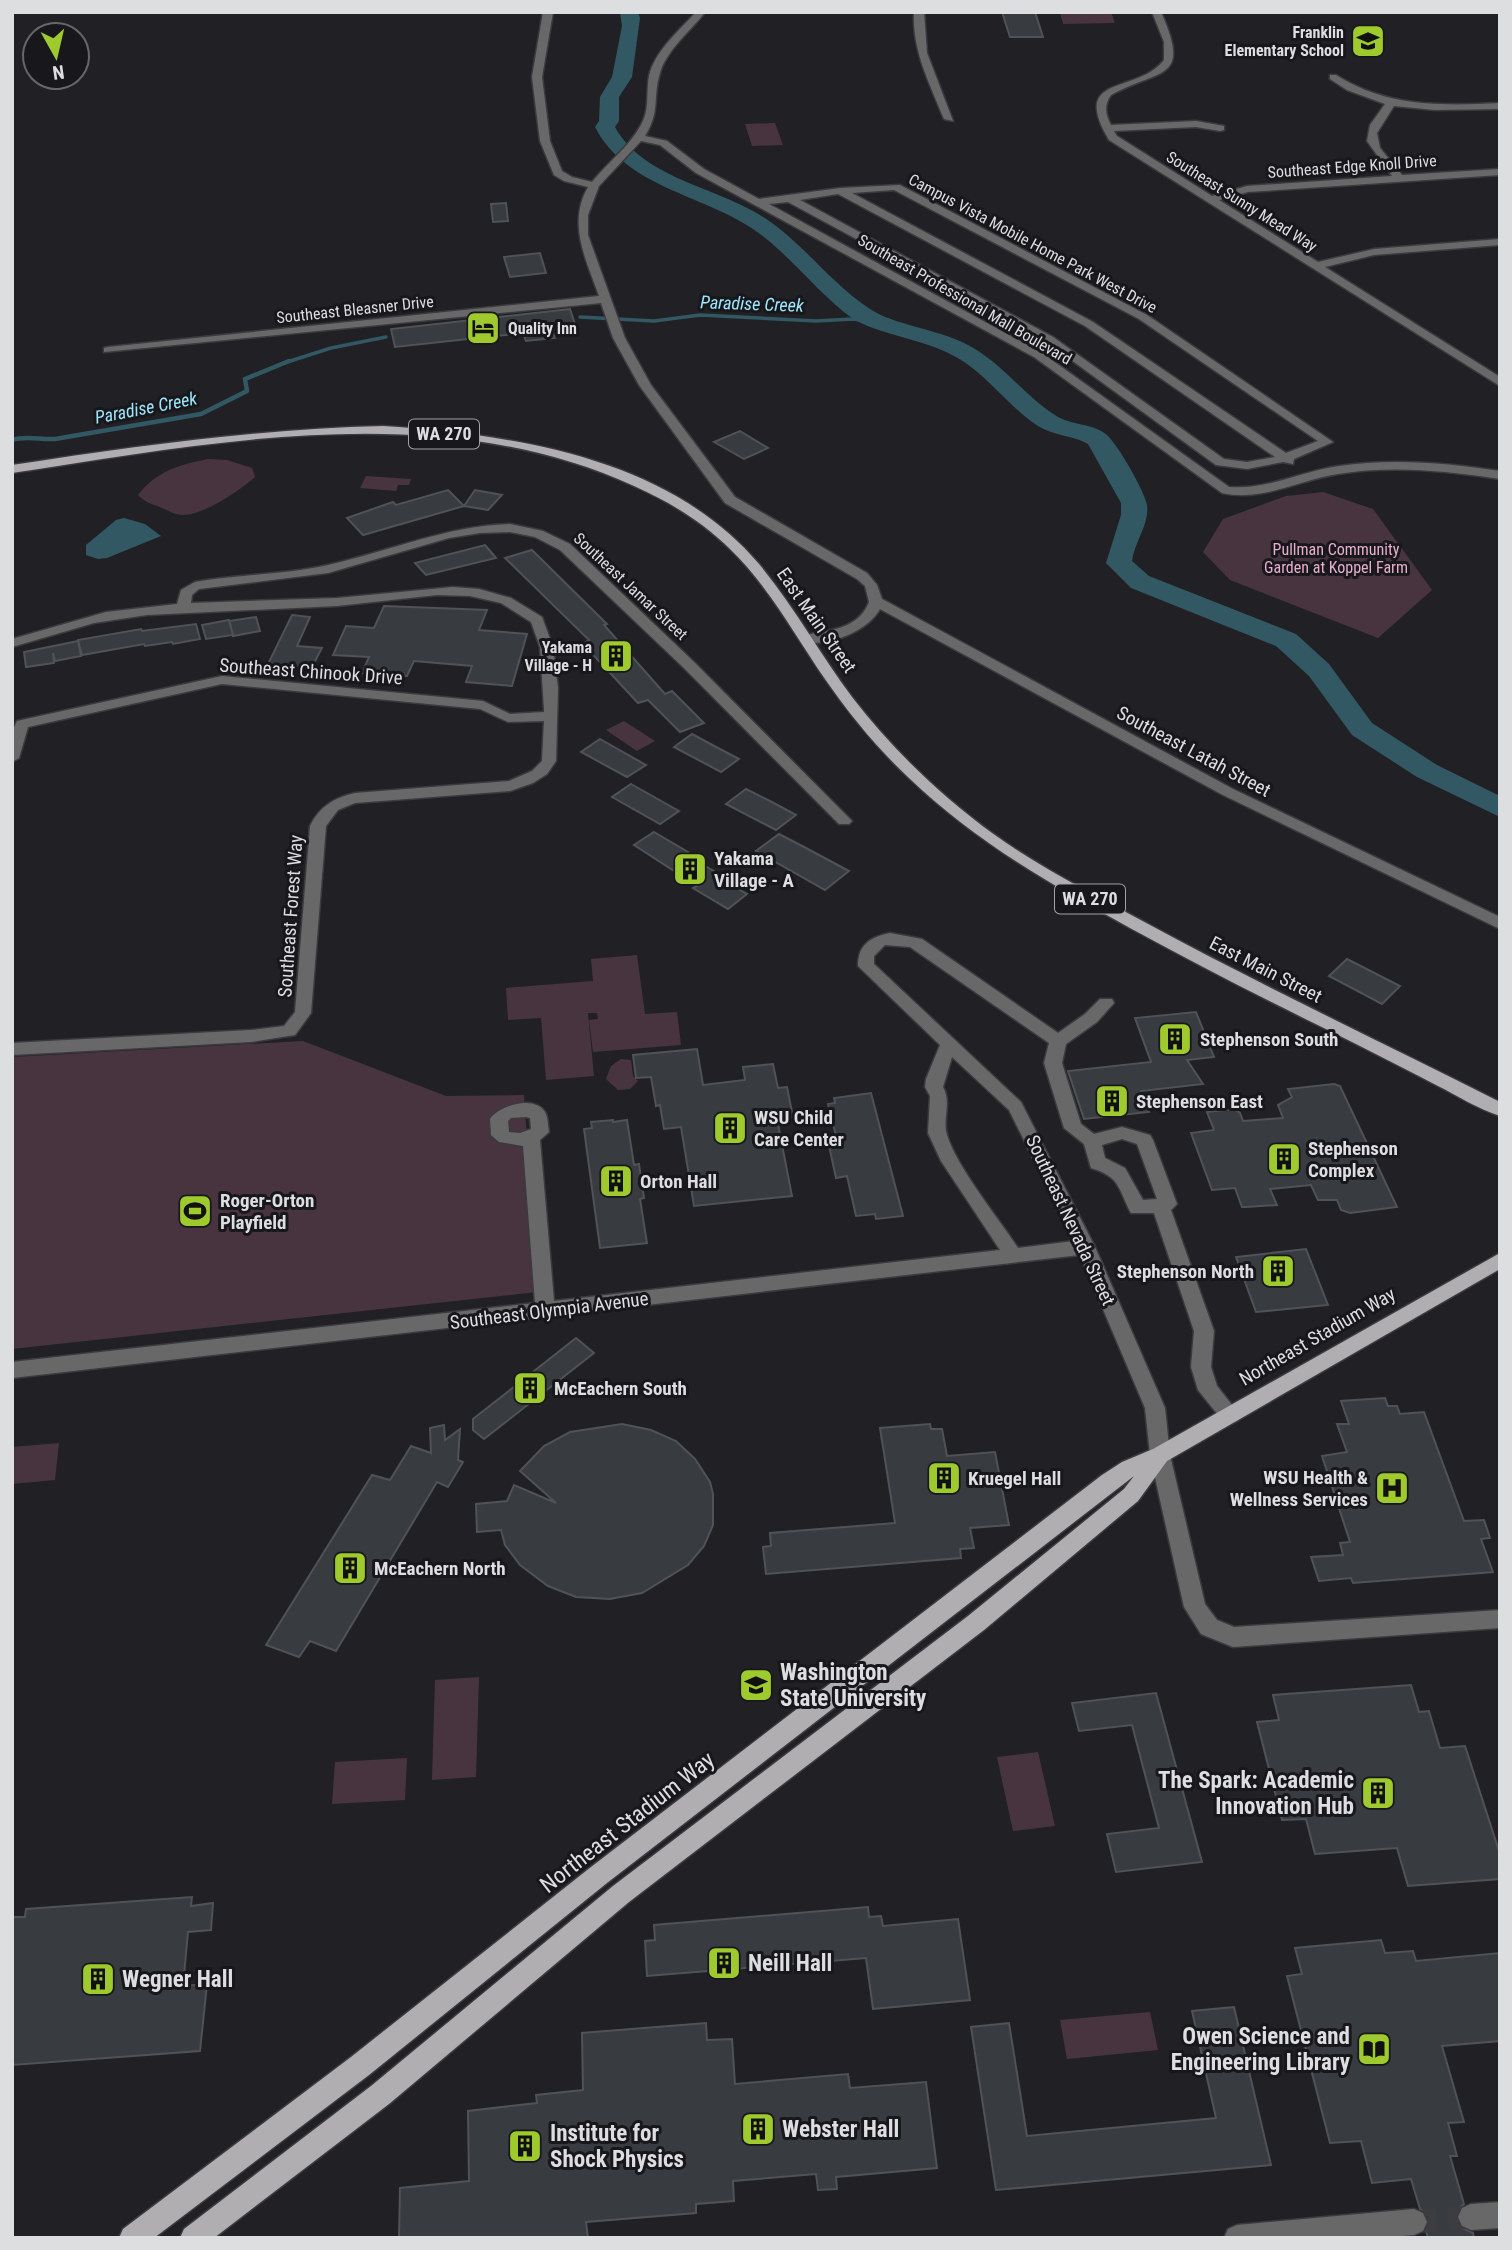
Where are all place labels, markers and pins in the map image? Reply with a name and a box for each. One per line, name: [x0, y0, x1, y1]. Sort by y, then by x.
school or university icon: Franklin Elementary School: [1349, 22, 1387, 60]
place label: Franklin Elementary School: [1225, 23, 1344, 60]
hotel icon: Quality Inn: [464, 309, 502, 347]
place label: Quality Inn: [508, 319, 577, 338]
building icon: Yakama Village - H: [597, 637, 635, 675]
place label: Yakama Village - H: [524, 638, 592, 675]
place label: Yakama Village - A: [714, 847, 795, 892]
building icon: Yakama Village - A: [671, 850, 709, 888]
building icon: Stephenson South: [1156, 1020, 1194, 1058]
place label: Stephenson South: [1200, 1028, 1338, 1051]
building icon: Stephenson East: [1093, 1082, 1131, 1120]
place label: Stephenson East: [1136, 1090, 1263, 1113]
place label: WSU Child Care Center: [754, 1106, 844, 1151]
building icon: WSU Child Care Center: [711, 1109, 749, 1147]
place label: Stephenson Complex: [1308, 1137, 1398, 1182]
building icon: Stephenson Complex: [1265, 1140, 1303, 1178]
building icon: Orton Hall: [597, 1162, 635, 1200]
place label: Orton Hall: [640, 1170, 717, 1193]
place label: Roger-Orton Playfield: [220, 1189, 314, 1234]
sports icon: Roger-Orton Playfield: [176, 1192, 214, 1230]
building icon: Stephenson North: [1259, 1252, 1297, 1290]
place label: Stephenson North: [1117, 1260, 1254, 1283]
building icon: McEachern South: [511, 1369, 549, 1407]
place label: McEachern South: [554, 1377, 687, 1400]
building icon: Kruegel Hall: [925, 1459, 963, 1497]
place label: WSU Health & Wellness Services: [1230, 1466, 1368, 1511]
place label: Kruegel Hall: [968, 1467, 1061, 1490]
hospital icon: WSU Health & Wellness Services: [1373, 1469, 1411, 1507]
building icon: McEachern North: [331, 1549, 369, 1587]
place label: McEachern North: [374, 1557, 506, 1580]
place label: Washington State University: [780, 1659, 927, 1712]
school or university icon: Washington State University: [737, 1666, 775, 1704]
place label: The Spark: Academic Innovation Hub: [1158, 1767, 1354, 1820]
building icon: The Spark: Academic Innovation Hub: [1359, 1774, 1397, 1812]
building icon: Neill Hall: [705, 1944, 743, 1982]
place label: Neill Hall: [748, 1950, 832, 1977]
building icon: Wegner Hall: [79, 1960, 117, 1998]
place label: Wegner Hall: [122, 1966, 233, 1993]
place label: Owen Science and Engineering Library: [1171, 2023, 1351, 2076]
library icon: Owen Science and Engineering Library: [1355, 2030, 1393, 2068]
building icon: Webster Hall: [739, 2110, 777, 2148]
place label: Webster Hall: [782, 2116, 899, 2143]
place label: Institute for Shock Physics: [550, 2120, 684, 2173]
building icon: Institute for Shock Physics: [506, 2127, 544, 2165]

